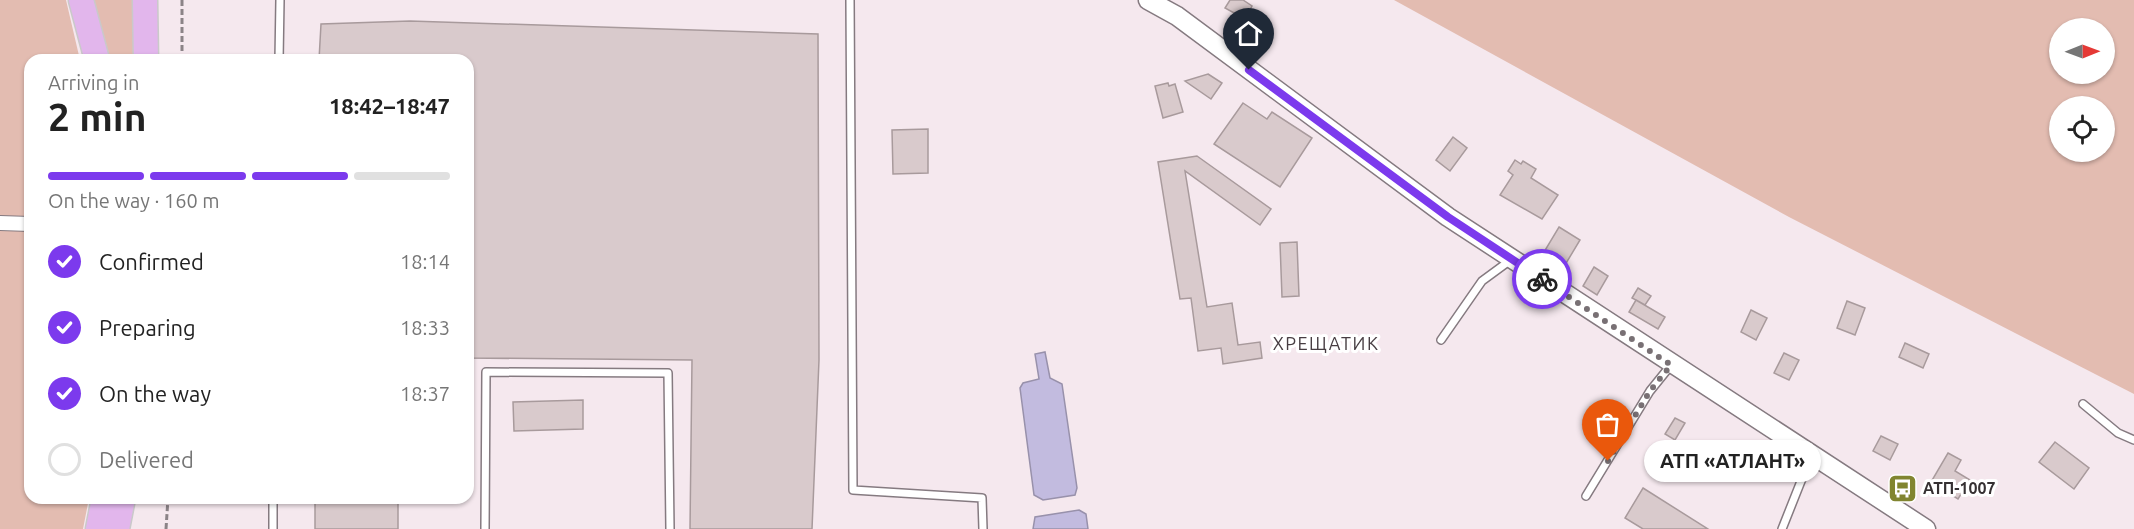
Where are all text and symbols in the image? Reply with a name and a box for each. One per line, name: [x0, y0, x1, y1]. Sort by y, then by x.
pin: [1223, 8, 1274, 70]
icon: home: [1232, 17, 1265, 50]
north arrow: [2049, 18, 2115, 84]
map controls: [2049, 18, 2115, 162]
text: Arriving in: [48, 71, 139, 94]
text: 18:42–18:47: [329, 93, 450, 118]
text: 2 min: [48, 95, 147, 138]
button: locate: [2049, 96, 2115, 162]
text: On the way · 160 m: [48, 189, 220, 212]
icon: check: [48, 245, 81, 278]
text: Confirmed: [99, 249, 204, 274]
courier: [1512, 249, 1572, 309]
text: 18:14: [400, 250, 450, 273]
icon: bike: [1526, 263, 1559, 296]
icon: check: [48, 311, 81, 344]
text: Preparing: [99, 315, 196, 340]
text: 18:33: [400, 316, 450, 339]
district label: ХРЕЩАТИК: [1273, 333, 1379, 353]
icon: check: [48, 377, 81, 410]
text: On the way: [99, 381, 211, 406]
text: 18:37: [400, 382, 450, 405]
pin: [1582, 399, 1633, 461]
icon: bag: [1591, 408, 1624, 441]
callout: АТП «АТЛАНТ»: [1644, 440, 1821, 482]
text: Delivered: [99, 447, 194, 472]
text: АТП «АТЛАНТ»: [1660, 449, 1805, 472]
bus stop icon: АТП-1007: [1886, 472, 1918, 504]
place label: АТП-1007: [1923, 479, 1996, 497]

